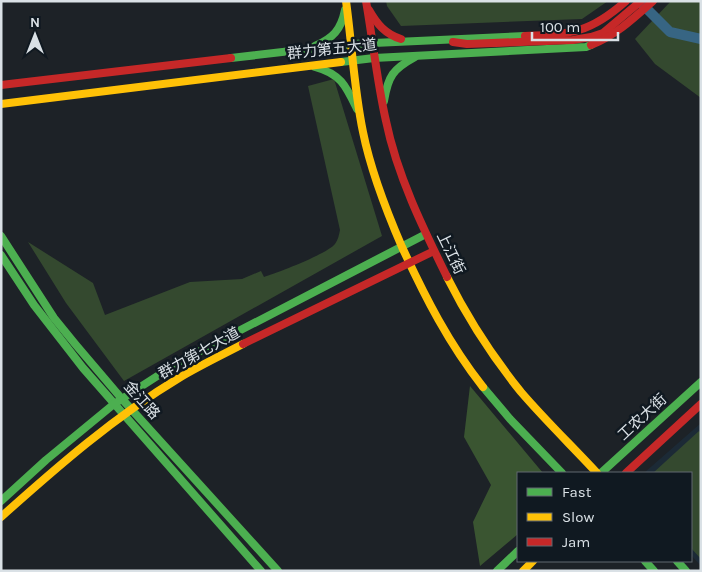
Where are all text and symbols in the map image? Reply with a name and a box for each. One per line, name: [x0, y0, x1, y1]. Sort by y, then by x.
north arrow: [10, 10, 60, 60]
scale bar: [532, 10, 618, 42]
text: N: [30, 14, 40, 31]
text: 100 m: [540, 18, 580, 36]
street label: 群力第五大道: [286, 35, 378, 63]
street label: 上江街: [433, 229, 469, 277]
street label: 群力第七大道: [155, 323, 243, 383]
street label: 金江路: [120, 377, 164, 423]
street label: 工农大街: [614, 390, 670, 444]
legend: [517, 472, 692, 562]
text: Fast: [562, 483, 592, 501]
text: Slow: [562, 508, 594, 526]
text: Jam: [562, 533, 590, 551]

